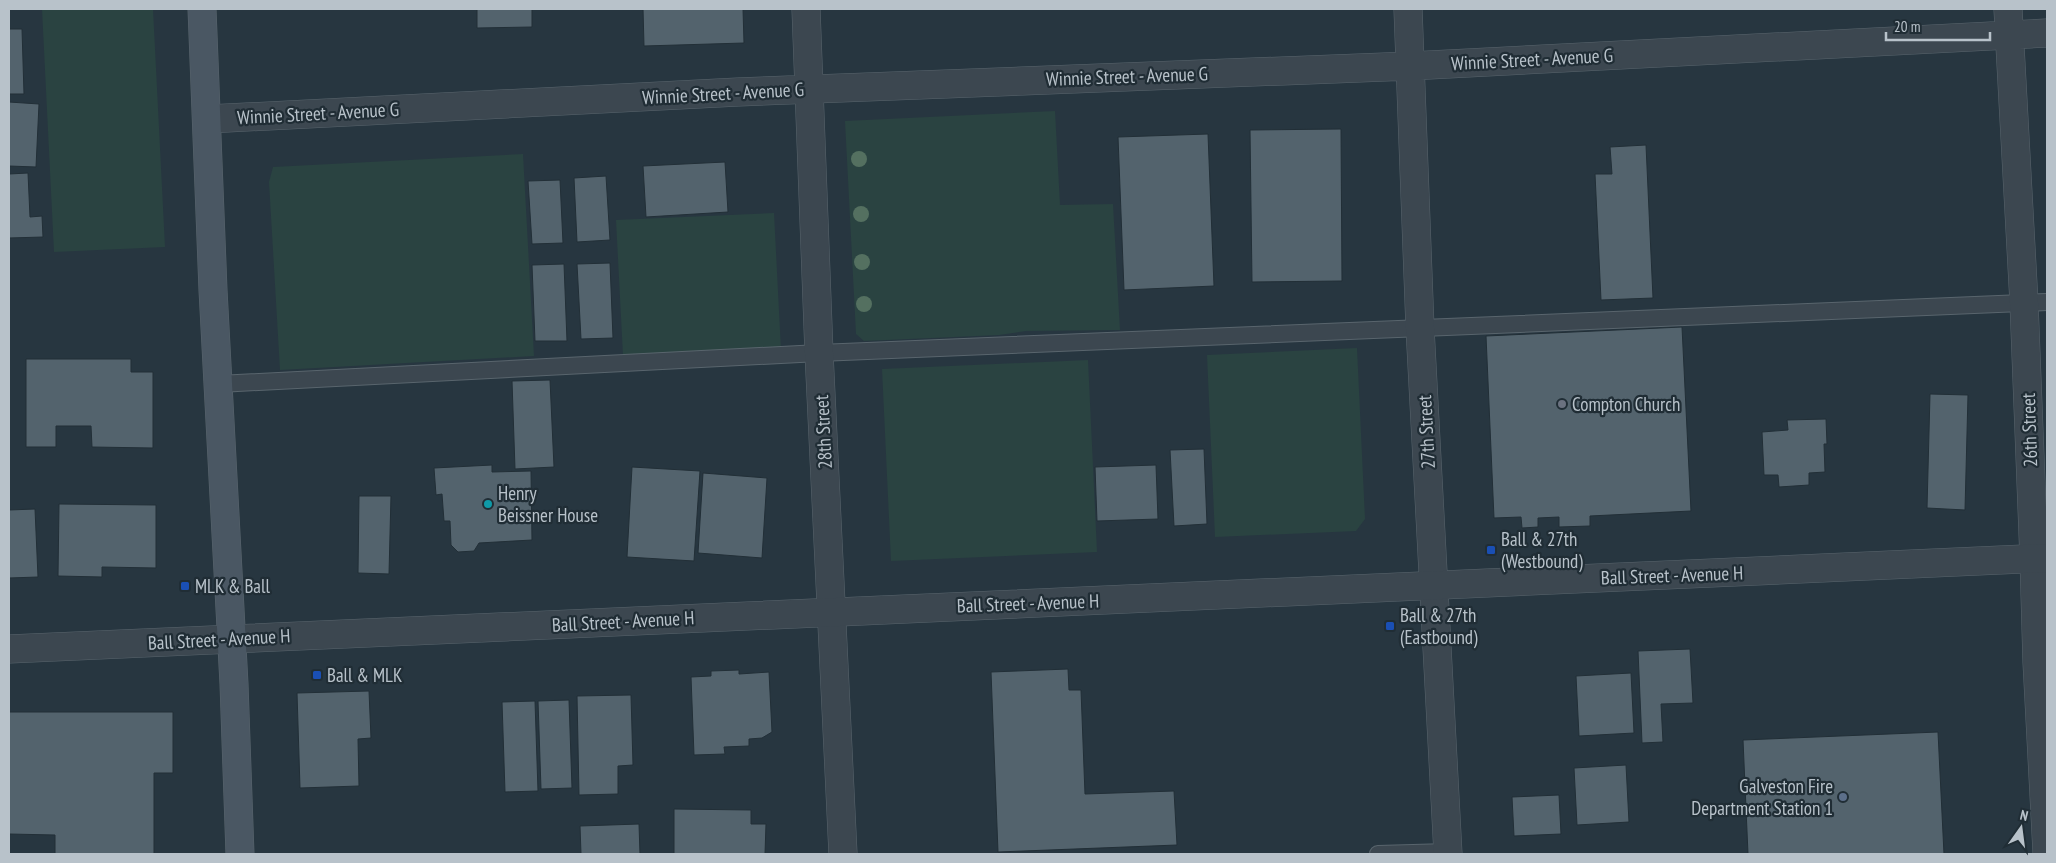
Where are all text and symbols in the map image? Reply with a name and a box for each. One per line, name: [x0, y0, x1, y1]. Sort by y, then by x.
scale bar: [1886, 10, 1990, 42]
text: 20 m: [1894, 17, 1920, 36]
street label: Winnie Street - Avenue G: [1450, 43, 1614, 75]
street label: Winnie Street - Avenue G: [1046, 61, 1208, 91]
street label: Winnie Street - Avenue G: [641, 77, 805, 109]
street label: Winnie Street - Avenue G: [236, 97, 400, 129]
place label: Compton Church: [1572, 392, 1680, 416]
street label: 26th Street: [2016, 392, 2042, 467]
street label: 28th Street: [809, 394, 837, 470]
street label: 27th Street: [1412, 394, 1440, 470]
marker: Compton Church: [1556, 398, 1568, 410]
place label: Henry Beissner House: [498, 481, 598, 527]
marker: Henry Beissner House: [482, 498, 494, 510]
place label: Ball & 27th (Westbound): [1501, 527, 1583, 573]
marker: Ball & 27th (Westbound): [1485, 544, 1497, 556]
street label: Ball Street - Avenue H: [1600, 561, 1744, 589]
place label: MLK & Ball: [195, 574, 270, 598]
marker: MLK & Ball: [179, 580, 191, 592]
street label: Ball Street - Avenue H: [956, 589, 1100, 617]
place label: Ball & 27th (Eastbound): [1400, 603, 1478, 649]
street label: Ball Street - Avenue H: [551, 605, 695, 637]
marker: Ball & 27th (Eastbound): [1384, 620, 1396, 632]
street label: Ball Street - Avenue H: [147, 623, 291, 655]
place label: Ball & MLK: [327, 663, 402, 687]
marker: Ball & MLK: [311, 669, 323, 681]
place label: Galveston Fire Department Station 1: [1691, 774, 1833, 820]
marker: Galveston Fire Department Station 1: [1837, 791, 1849, 803]
north arrow: [1996, 803, 2046, 853]
text: N: [2018, 806, 2030, 825]

